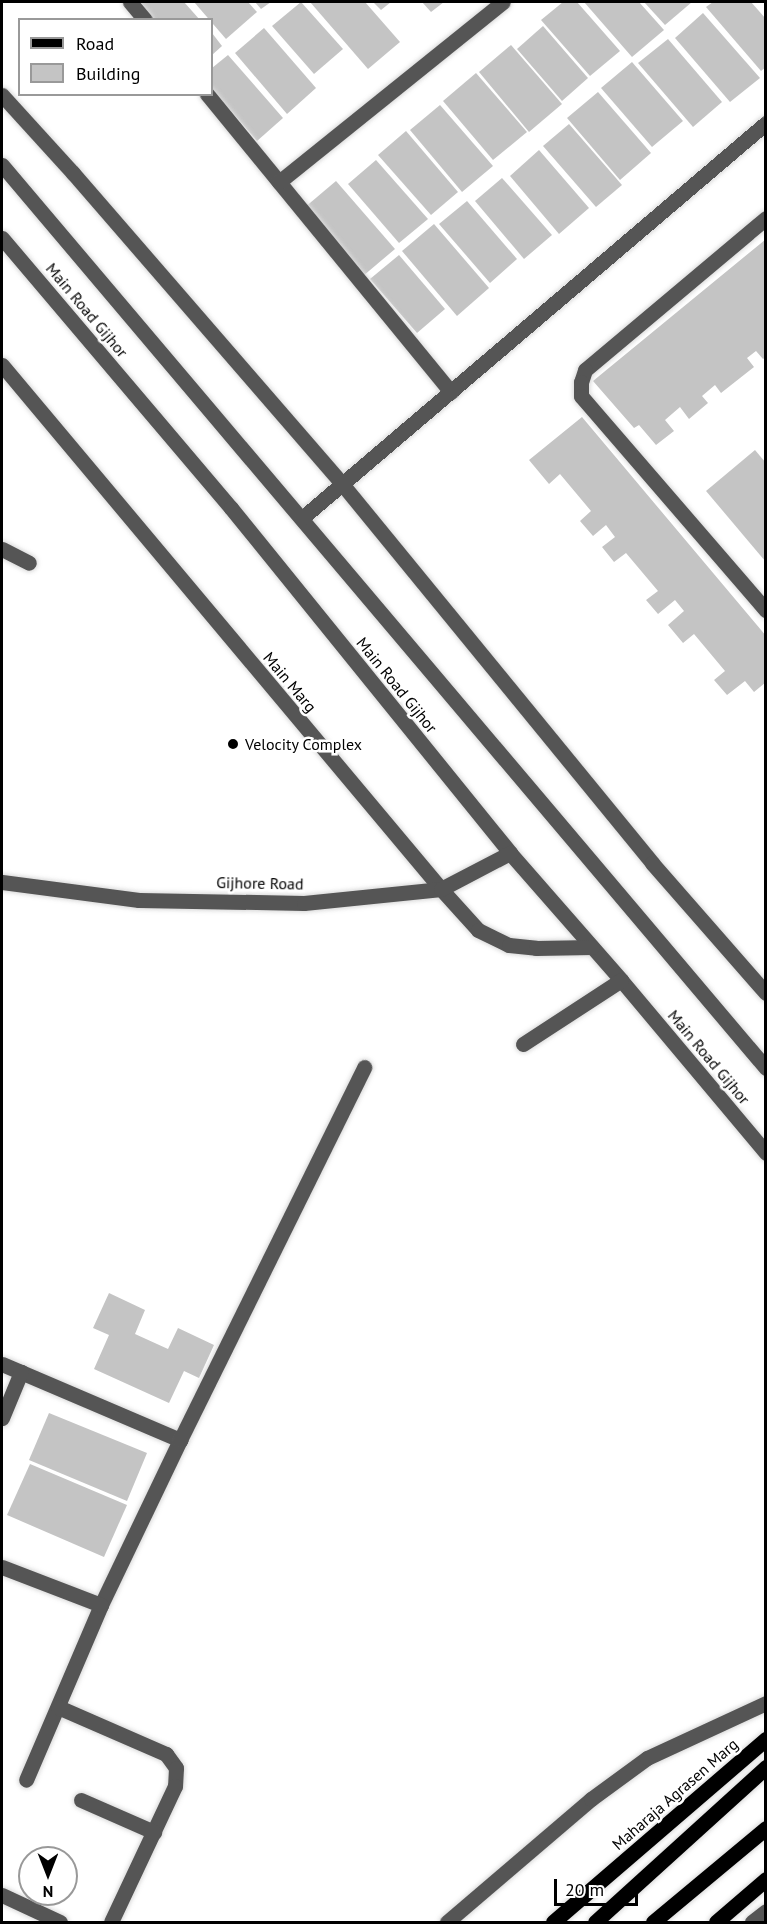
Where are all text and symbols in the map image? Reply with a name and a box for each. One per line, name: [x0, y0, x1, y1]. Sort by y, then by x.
legend: [18, 18, 213, 96]
text: Road: [76, 32, 114, 55]
text: Building: [76, 62, 140, 85]
street label: Main Road Gijhor: [42, 259, 132, 361]
street label: Main Road Gijhor: [353, 633, 441, 737]
street label: Main Marg: [259, 648, 321, 716]
place label: Velocity Complex: [245, 734, 363, 754]
marker: Velocity Complex: [226, 737, 240, 751]
street label: Gijhore Road: [216, 873, 304, 893]
street label: Main Road Gijhor: [664, 1006, 754, 1108]
street label: Maharaja Agrasen Marg: [608, 1734, 742, 1854]
north arrow: [18, 1846, 78, 1906]
scale bar: [557, 1867, 641, 1905]
text: 20 m: [565, 1878, 604, 1901]
text: N: [43, 1882, 53, 1902]

